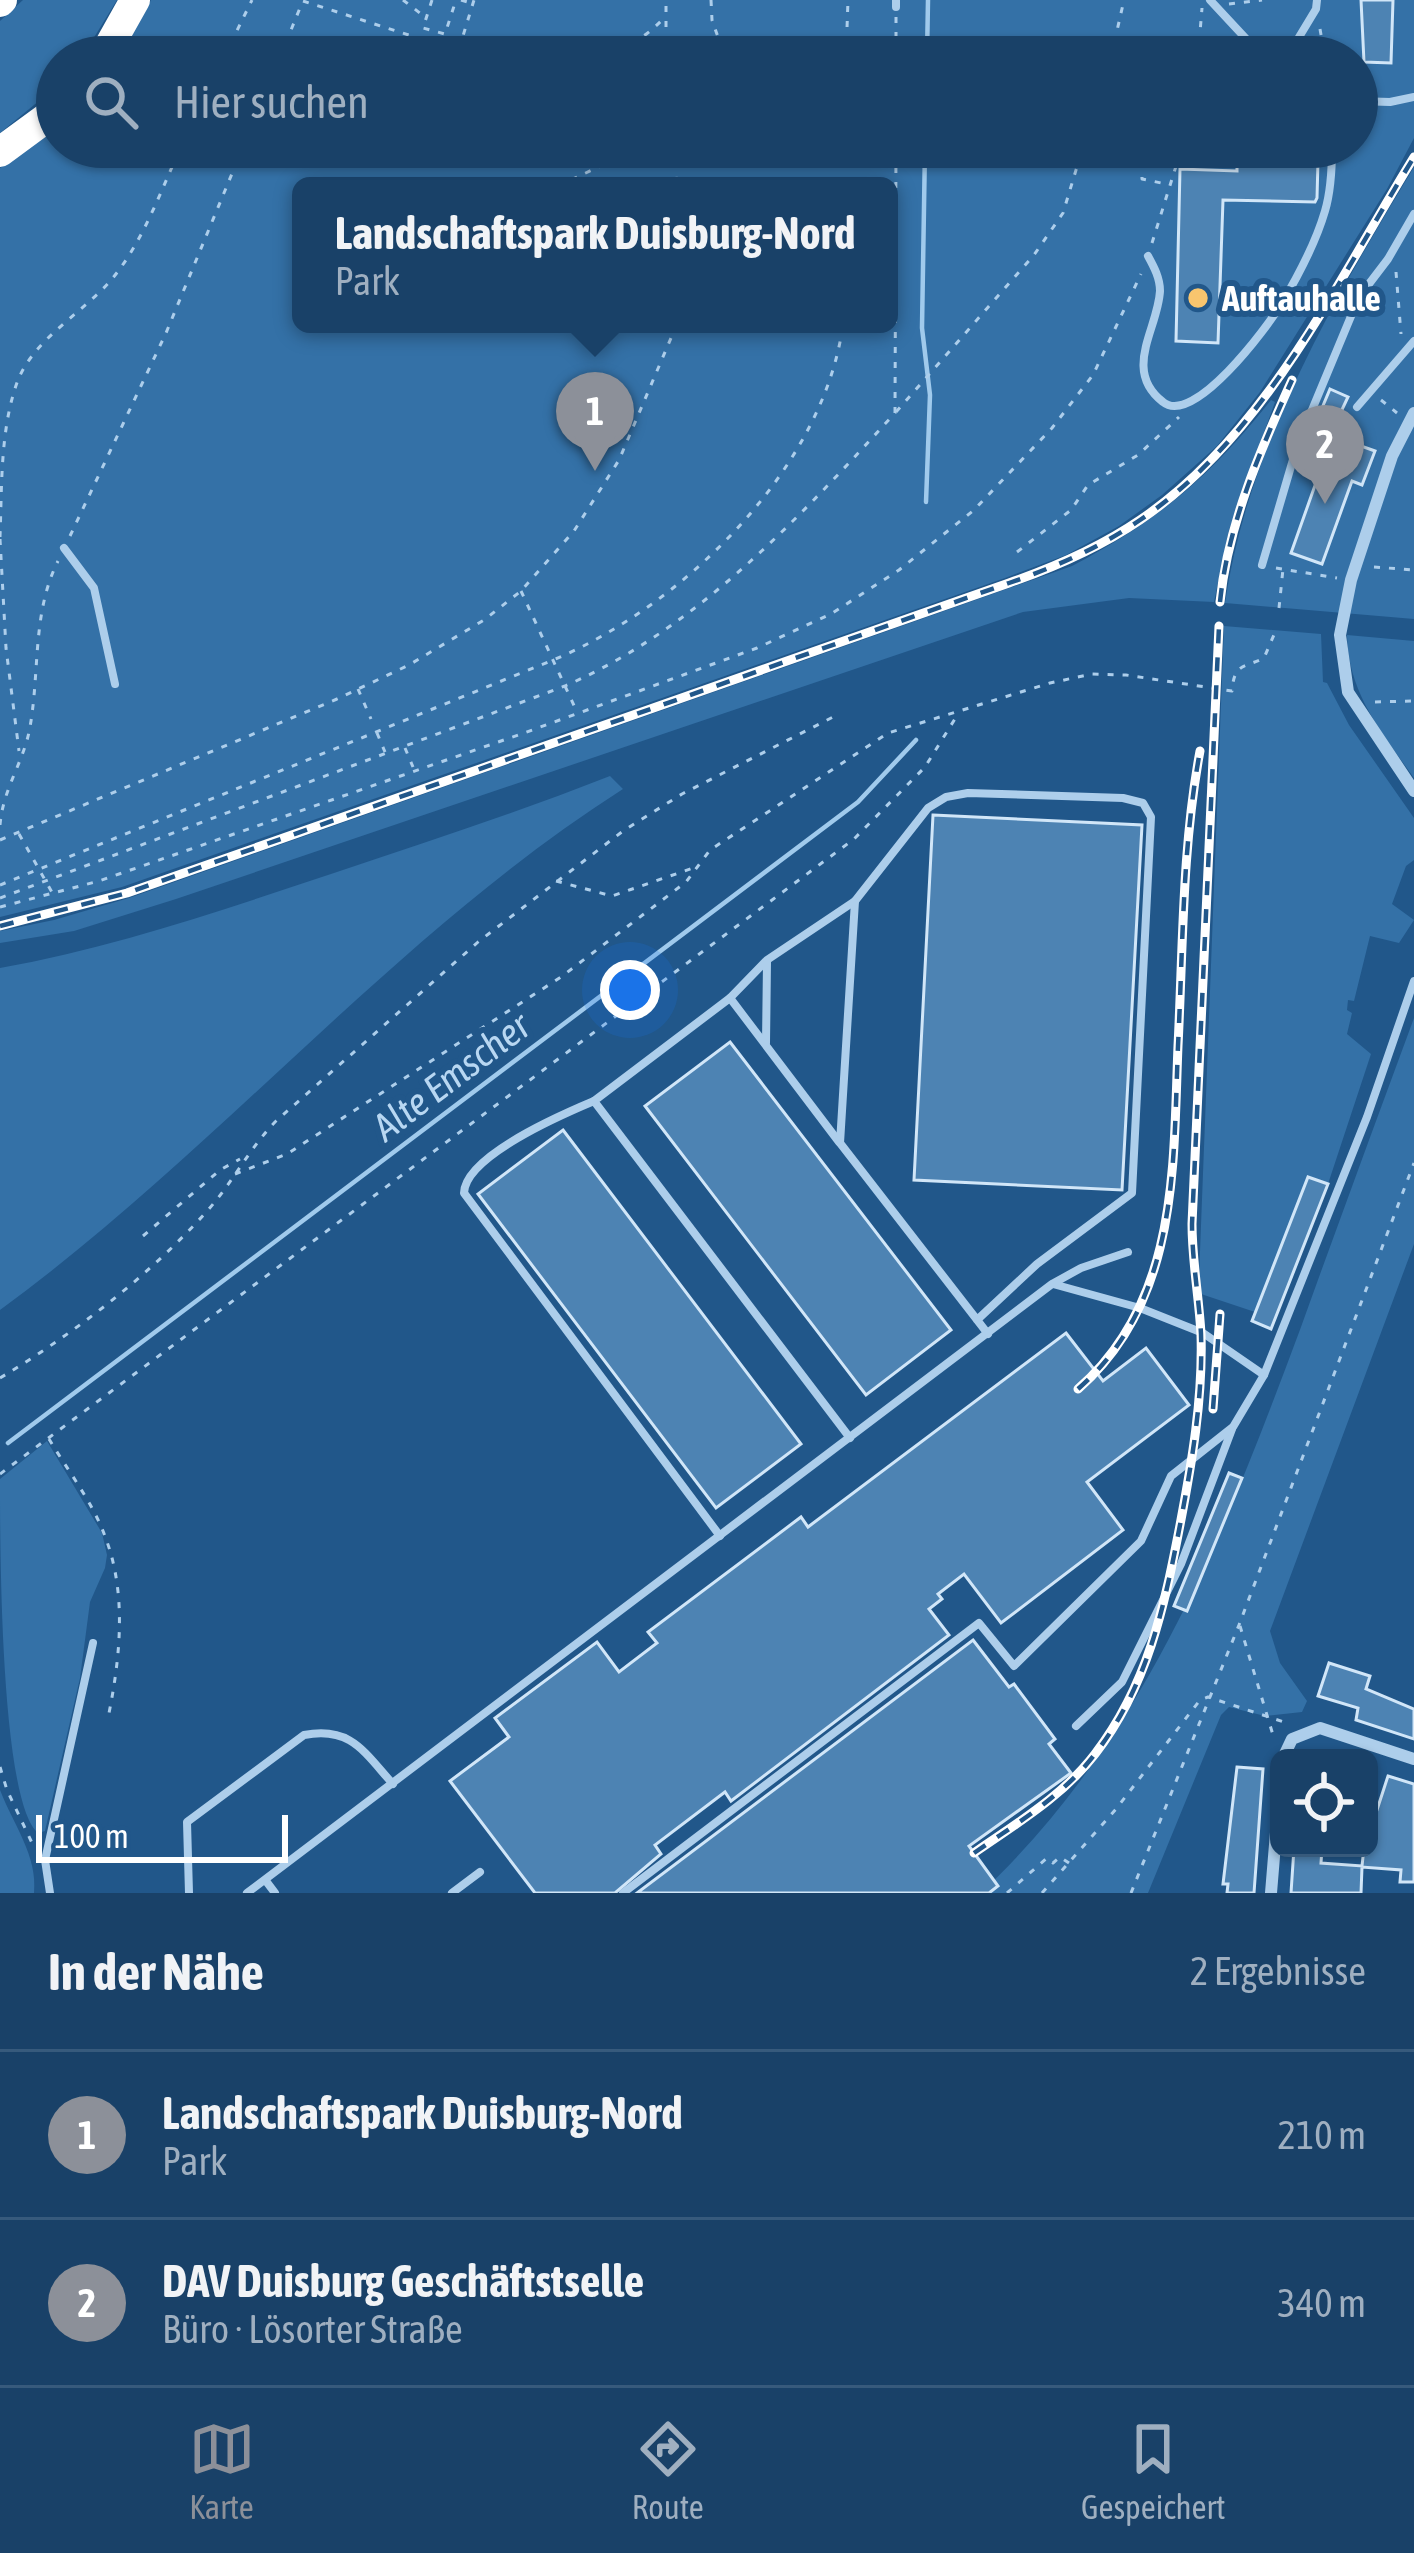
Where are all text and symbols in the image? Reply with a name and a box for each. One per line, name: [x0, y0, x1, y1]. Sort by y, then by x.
search box: [36, 36, 1378, 168]
icon: search: [78, 69, 144, 135]
text: Hier suchen: [174, 76, 369, 128]
popup: [292, 177, 898, 333]
text: Landschaftspark Duisburg-Nord: [335, 207, 855, 259]
text: Park: [335, 259, 400, 303]
place label: Auftauhalle: [1221, 277, 1381, 319]
marker: Auftauhalle: [1185, 285, 1211, 311]
pin: 1: [556, 372, 634, 471]
pin: 2: [1286, 405, 1364, 504]
your location: [600, 960, 660, 1020]
water label: Alte Emscher: [363, 1002, 539, 1150]
map controls: [1270, 1749, 1378, 1857]
button: locate: [1270, 1749, 1378, 1857]
scale bar: [36, 1809, 288, 1862]
text: 100 m: [54, 1817, 129, 1855]
text: In der Nähe: [48, 1942, 264, 2001]
text: 2 Ergebnisse: [1190, 1949, 1366, 1993]
text: Landschaftspark Duisburg-Nord: [162, 2087, 683, 2139]
text: 1: [78, 2113, 96, 2157]
text: 210 m: [1278, 2113, 1366, 2157]
text: Park: [162, 2139, 227, 2183]
text: DAV Duisburg Geschäftstselle: [162, 2255, 644, 2307]
text: 2: [78, 2281, 96, 2325]
text: 340 m: [1278, 2281, 1366, 2325]
text: Büro · Lösorter Straße: [162, 2307, 463, 2351]
tab: Karte: [189, 2416, 255, 2526]
tab: Route: [632, 2416, 704, 2526]
tab: Gespeichert: [1081, 2416, 1225, 2526]

